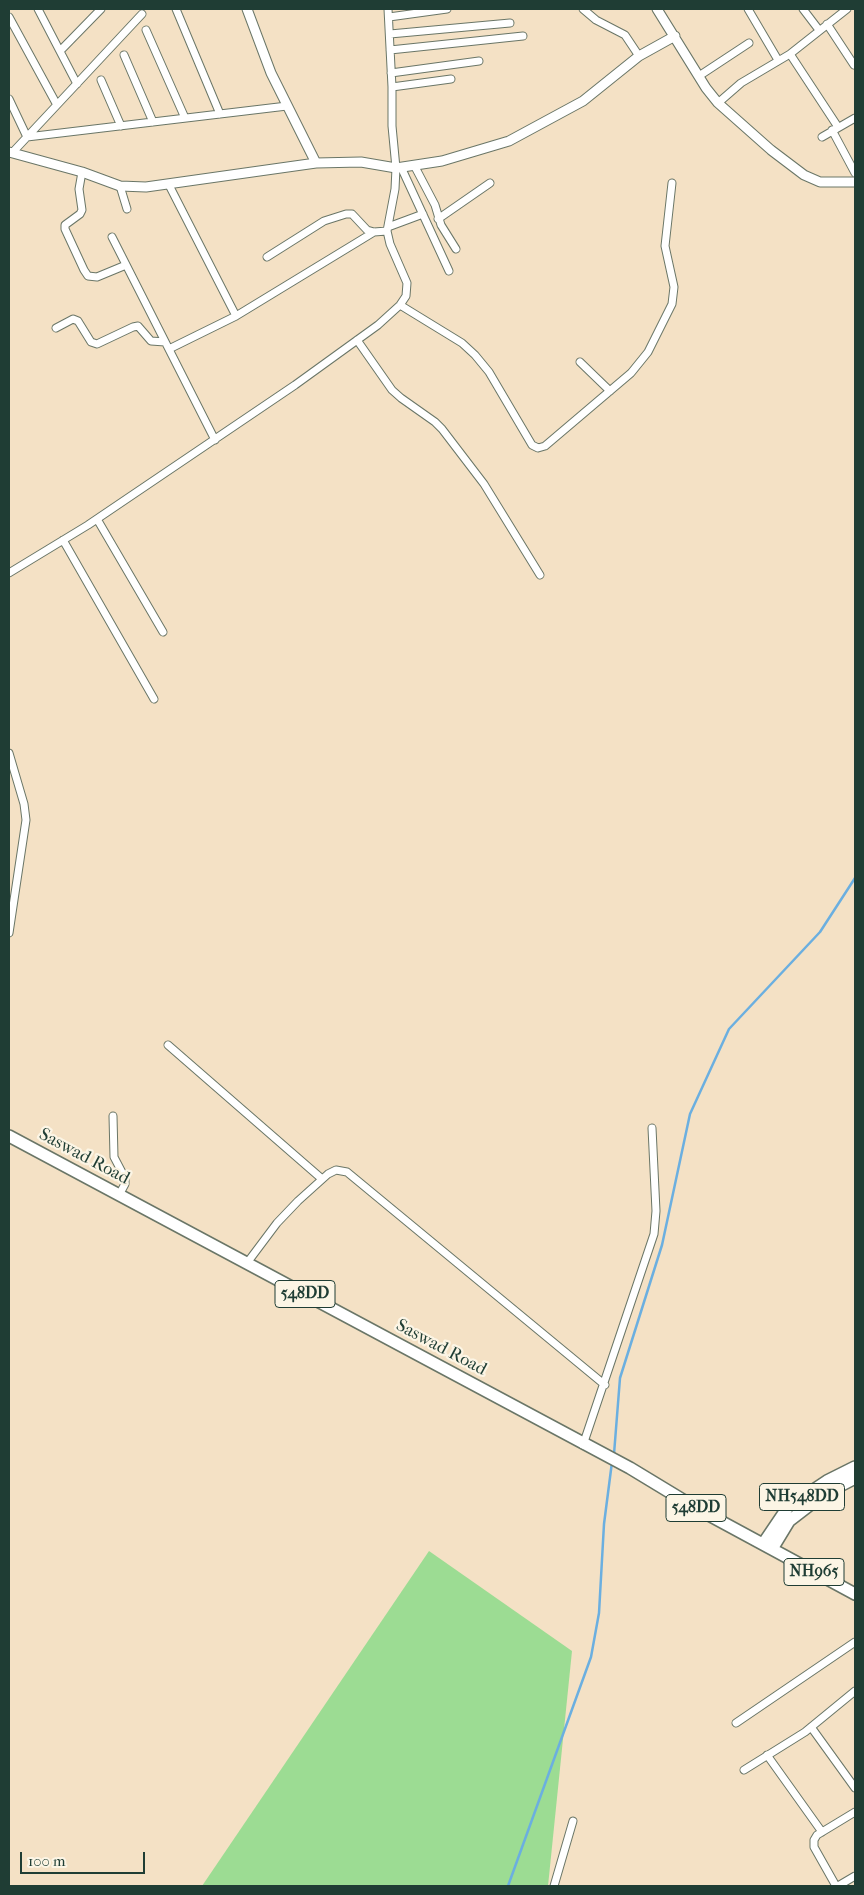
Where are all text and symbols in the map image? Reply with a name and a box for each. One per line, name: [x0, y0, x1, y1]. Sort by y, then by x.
street label: Saswad Road: [35, 1124, 133, 1190]
road number: 548DD: [275, 1280, 335, 1308]
street label: Saswad Road: [392, 1315, 490, 1381]
road number: NH548DD: [760, 1484, 844, 1510]
road number: 548DD: [666, 1495, 726, 1522]
road number: NH965: [784, 1558, 844, 1585]
scale bar: [22, 1842, 148, 1874]
text: 100 m: [28, 1852, 66, 1870]

